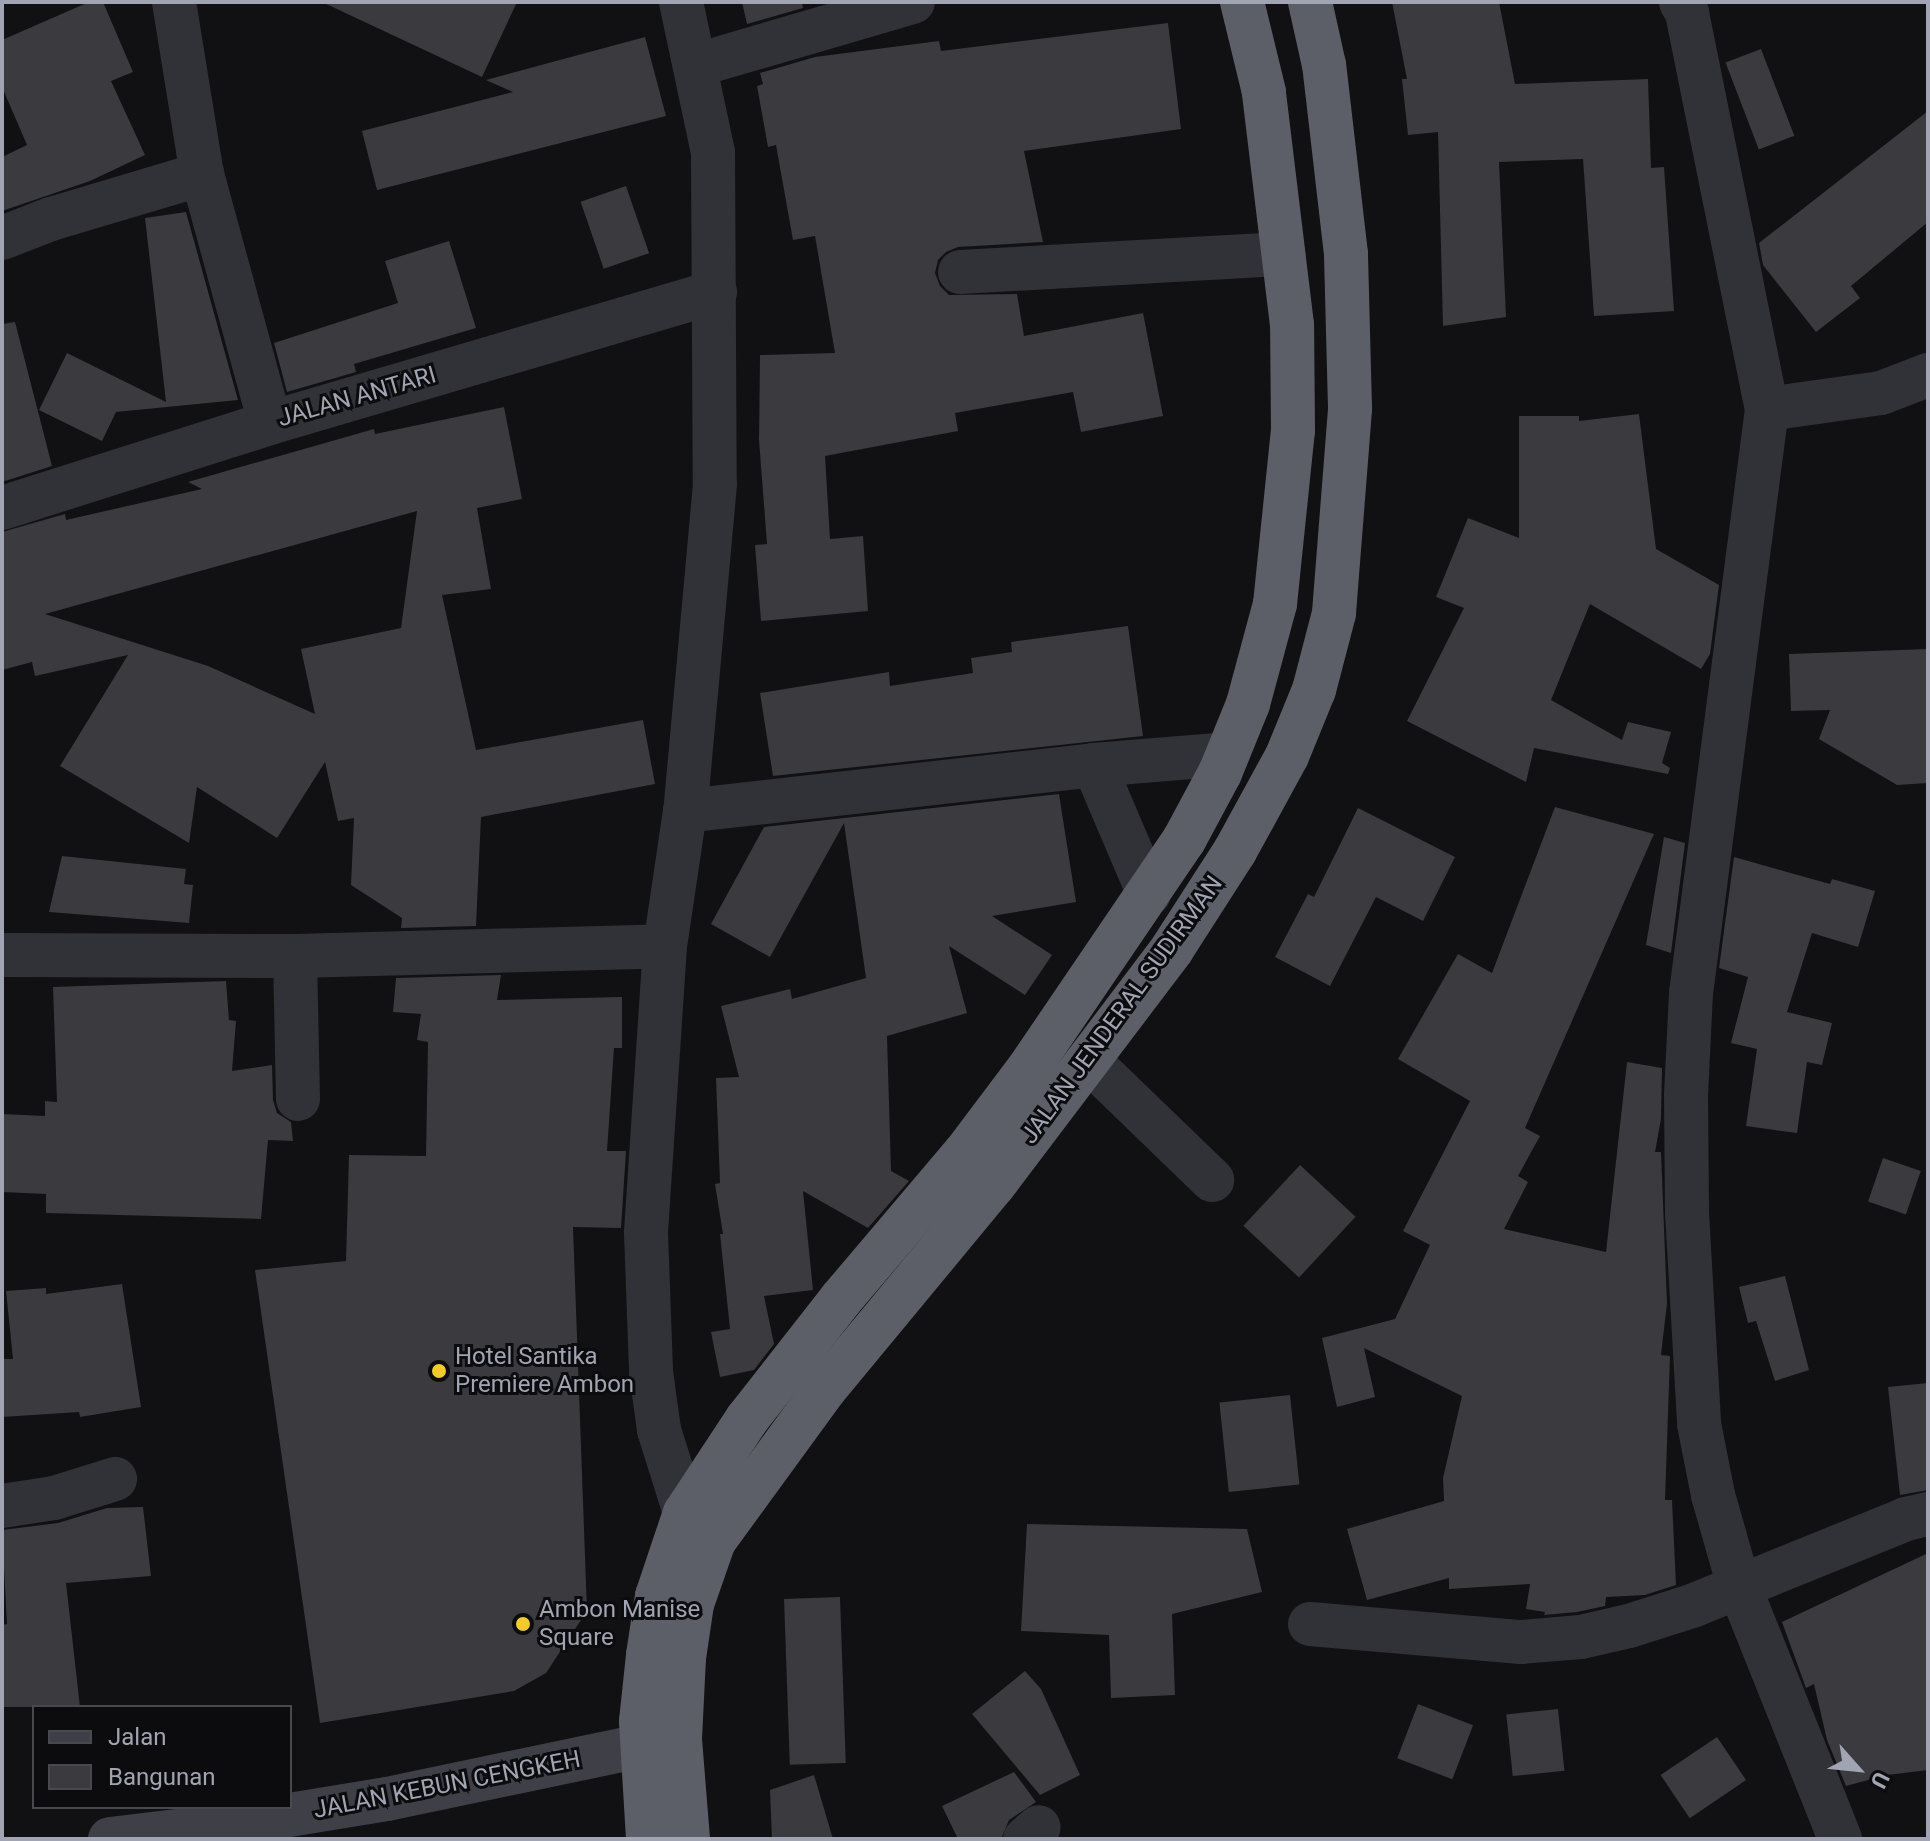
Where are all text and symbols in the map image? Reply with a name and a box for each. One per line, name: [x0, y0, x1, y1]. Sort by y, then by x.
street label: JALAN ANTARI: [275, 361, 439, 433]
street label: JALAN JENDERAL SUDIRMAN: [1015, 870, 1229, 1150]
place label: Hotel Santika Premiere Ambon: [455, 1343, 634, 1399]
marker: Hotel Santika Premiere Ambon: [430, 1362, 448, 1380]
place label: Ambon Manise Square: [539, 1596, 700, 1652]
marker: Ambon Manise Square: [514, 1615, 532, 1633]
legend: [32, 1705, 292, 1809]
text: Jalan: [108, 1723, 166, 1751]
north arrow: [1818, 1729, 1898, 1809]
street label: JALAN KEBUN CENGKEH: [311, 1745, 583, 1825]
text: Bangunan: [108, 1763, 216, 1791]
text: U: [1865, 1768, 1894, 1792]

